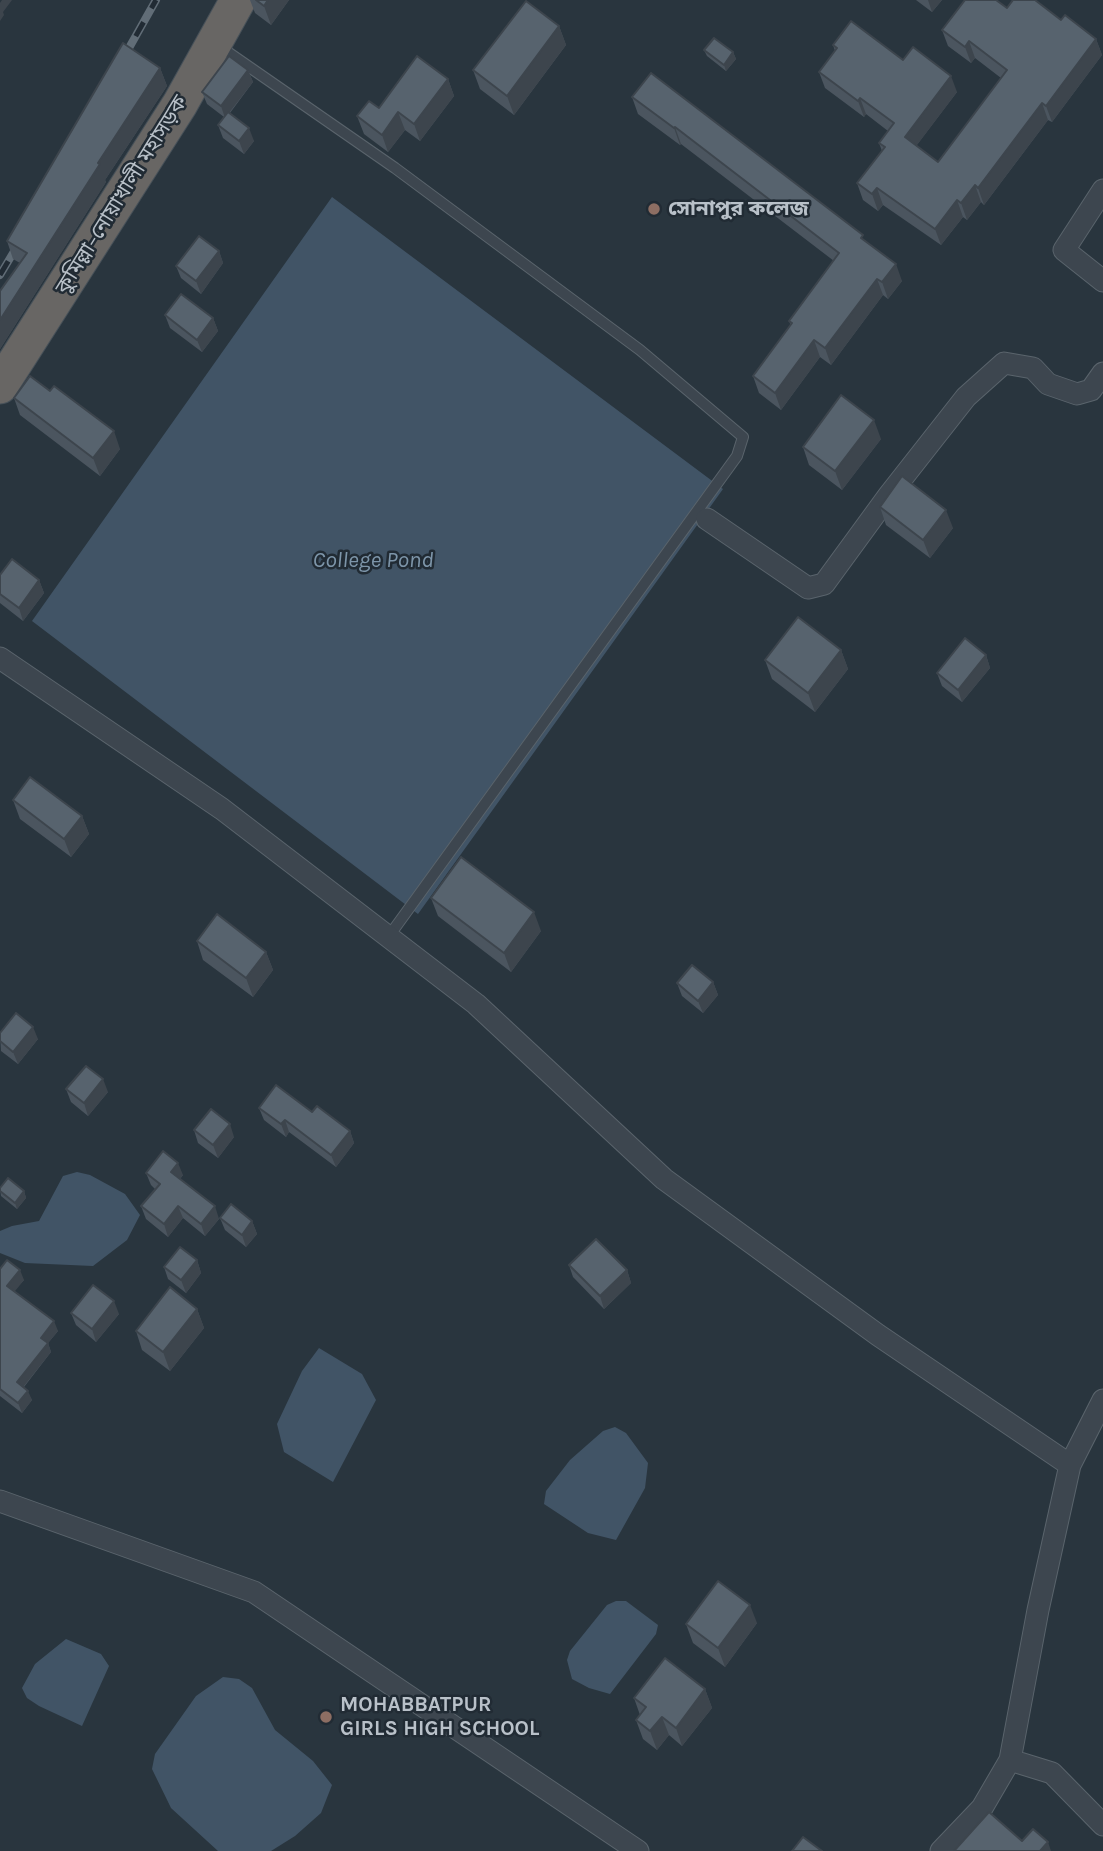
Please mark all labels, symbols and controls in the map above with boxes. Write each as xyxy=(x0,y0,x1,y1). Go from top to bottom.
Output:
street label: কুমিল্লা–নোয়াখালী মহাসড়ক xyxy=(51,91,193,299)
place label: সোনাপুর কলেজ xyxy=(668,196,809,222)
marker: সোনাপুর কলেজ xyxy=(646,201,662,217)
water label: College Pond xyxy=(312,546,434,574)
place label: MOHABBATPUR GIRLS HIGH SCHOOL xyxy=(340,1692,539,1742)
marker: MOHABBATPUR GIRLS HIGH SCHOOL xyxy=(318,1709,334,1725)

